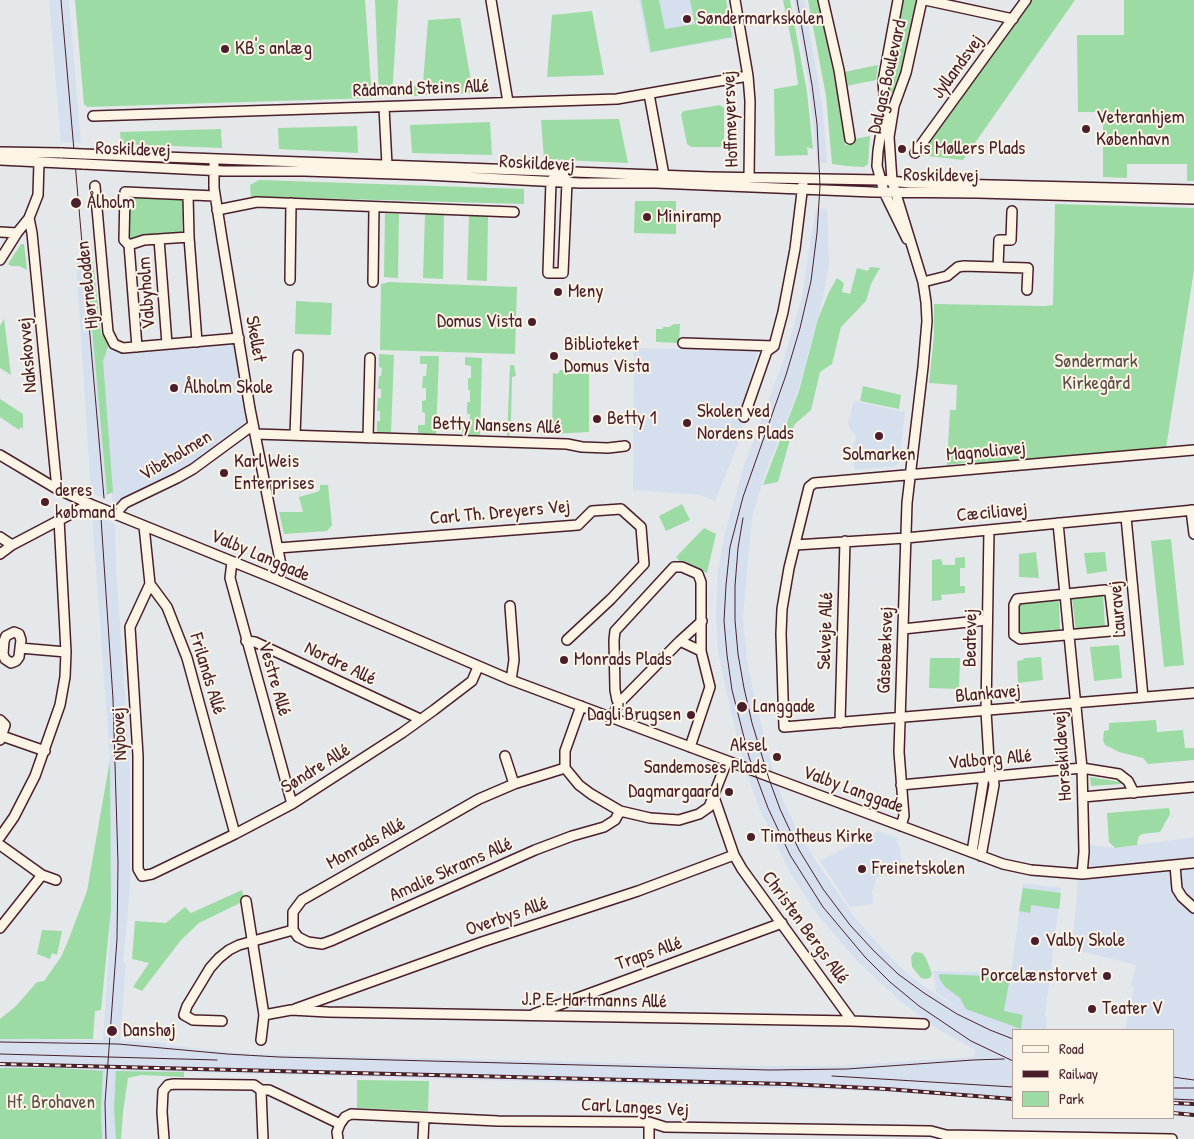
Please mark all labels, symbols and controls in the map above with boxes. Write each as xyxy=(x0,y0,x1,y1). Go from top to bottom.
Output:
place label: Søndermarkskolen xyxy=(697,8,824,30)
marker: Søndermarkskolen xyxy=(681,13,693,25)
street label: Dalgas Boulevard xyxy=(864,18,912,136)
street label: Jyllandsvej xyxy=(927,31,989,103)
place label: KB's anlæg xyxy=(235,38,312,60)
marker: KB's anlæg xyxy=(219,43,231,55)
street label: Hoffmeyersvej xyxy=(718,70,744,168)
street label: Rådmand Steins Allé xyxy=(352,75,490,103)
place label: Veteranhjem København xyxy=(1096,107,1185,151)
marker: Veteranhjem København xyxy=(1080,123,1092,135)
street label: Roskildevej xyxy=(95,137,171,163)
place label: Lis Møllers Plads xyxy=(912,138,1025,160)
marker: Lis Møllers Plads xyxy=(896,143,908,155)
street label: Roskildevej xyxy=(499,151,575,177)
street label: Roskildevej xyxy=(903,164,979,188)
place label: Ålholm xyxy=(87,192,135,214)
marker: Ålholm xyxy=(69,196,83,210)
place label: Miniramp xyxy=(657,206,721,228)
marker: Miniramp xyxy=(641,211,653,223)
street label: Hjørnelodden xyxy=(72,240,104,330)
street label: Valbyholm xyxy=(133,256,161,330)
place label: Meny xyxy=(568,281,603,303)
marker: Meny xyxy=(552,286,564,298)
place label: Domus Vista xyxy=(437,311,522,333)
street label: Skellet xyxy=(240,314,270,364)
street label: Nakskovvej xyxy=(13,316,43,394)
marker: Domus Vista xyxy=(526,316,538,328)
place label: Biblioteket Domus Vista xyxy=(564,334,649,378)
marker: Biblioteket Domus Vista xyxy=(548,350,560,362)
park label: Søndermark Kirkegård xyxy=(1054,351,1138,395)
place label: Ålholm Skole xyxy=(184,377,273,399)
marker: Ålholm Skole xyxy=(168,382,180,394)
place label: Skolen ved Nordens Plads xyxy=(697,401,794,445)
place label: Betty 1 xyxy=(607,408,657,430)
street label: Betty Nansens Allé xyxy=(432,412,562,440)
marker: Betty 1 xyxy=(591,413,603,425)
marker: Skolen ved Nordens Plads xyxy=(681,417,693,429)
street label: Vibeholmen xyxy=(136,426,216,486)
marker: Solmarken xyxy=(873,430,885,442)
street label: Magnoliavej xyxy=(945,437,1027,467)
place label: Solmarken xyxy=(842,444,916,466)
place label: Karl Weis Enterprises xyxy=(234,451,314,495)
marker: Karl Weis Enterprises xyxy=(218,467,230,479)
place label: deres købmand xyxy=(55,480,115,524)
street label: Carl Th. Dreyers Vej xyxy=(429,495,571,531)
marker: deres købmand xyxy=(39,496,51,508)
street label: Cæciliavej xyxy=(955,499,1029,527)
street label: Valby Langgade xyxy=(207,525,313,587)
street label: Lauravej xyxy=(1104,580,1132,638)
street label: Selveje Allé xyxy=(813,592,839,670)
street label: Gåsebæksvej xyxy=(873,606,899,694)
street label: Beatevej xyxy=(959,609,983,667)
street label: Frilands Allé xyxy=(184,631,230,717)
street label: Nordre Allé xyxy=(301,637,379,691)
street label: Vestre Allé xyxy=(253,639,295,719)
place label: Monrads Plads xyxy=(574,649,672,671)
marker: Monrads Plads xyxy=(558,654,570,666)
street label: Blankavej xyxy=(954,680,1022,708)
place label: Langgade xyxy=(753,696,815,718)
marker: Langgade xyxy=(735,700,749,714)
place label: Dagli'Brugsen xyxy=(587,704,681,726)
street label: Nybovej xyxy=(107,707,133,761)
marker: Dagli'Brugsen xyxy=(685,709,697,721)
street label: Horsekildevej xyxy=(1048,710,1078,802)
place label: Aksel Sandemoses Plads xyxy=(644,735,767,779)
street label: Søndre Allé xyxy=(277,739,355,799)
street label: Valborg Allé xyxy=(947,745,1033,775)
marker: Aksel Sandemoses Plads xyxy=(771,751,783,763)
street label: Valby Langgade xyxy=(799,761,907,819)
place label: Dagmargaard xyxy=(628,781,719,803)
marker: Dagmargaard xyxy=(723,786,735,798)
street label: Monrads Allé xyxy=(323,813,409,875)
place label: Timotheus Kirke xyxy=(761,826,873,848)
marker: Timotheus Kirke xyxy=(745,831,757,843)
street label: Amalie Skrams Allé xyxy=(386,833,516,907)
place label: Freinetskolen xyxy=(872,858,965,880)
marker: Freinetskolen xyxy=(856,863,868,875)
street label: Christen Bergs Allé xyxy=(756,867,854,989)
street label: Overbys Allé xyxy=(463,892,551,942)
place label: Valby Skole xyxy=(1045,930,1125,952)
street label: Traps Allé xyxy=(613,932,685,976)
marker: Valby Skole xyxy=(1029,935,1041,947)
place label: Porcelænstorvet xyxy=(981,965,1097,987)
marker: Porcelænstorvet xyxy=(1101,970,1113,982)
street label: J.P.E. Hartmanns Allé xyxy=(521,988,667,1014)
place label: Teater V xyxy=(1102,998,1162,1020)
marker: Teater V xyxy=(1086,1003,1098,1015)
place label: Danshøj xyxy=(123,1020,176,1042)
marker: Danshøj xyxy=(105,1024,119,1038)
legend xyxy=(1012,1029,1174,1119)
text: Road xyxy=(1059,1038,1084,1059)
text: Railway xyxy=(1059,1063,1098,1084)
text: Park xyxy=(1059,1088,1084,1109)
park label: Hf. Brohaven xyxy=(7,1092,95,1114)
street label: Carl Langes Vej xyxy=(580,1094,690,1122)

